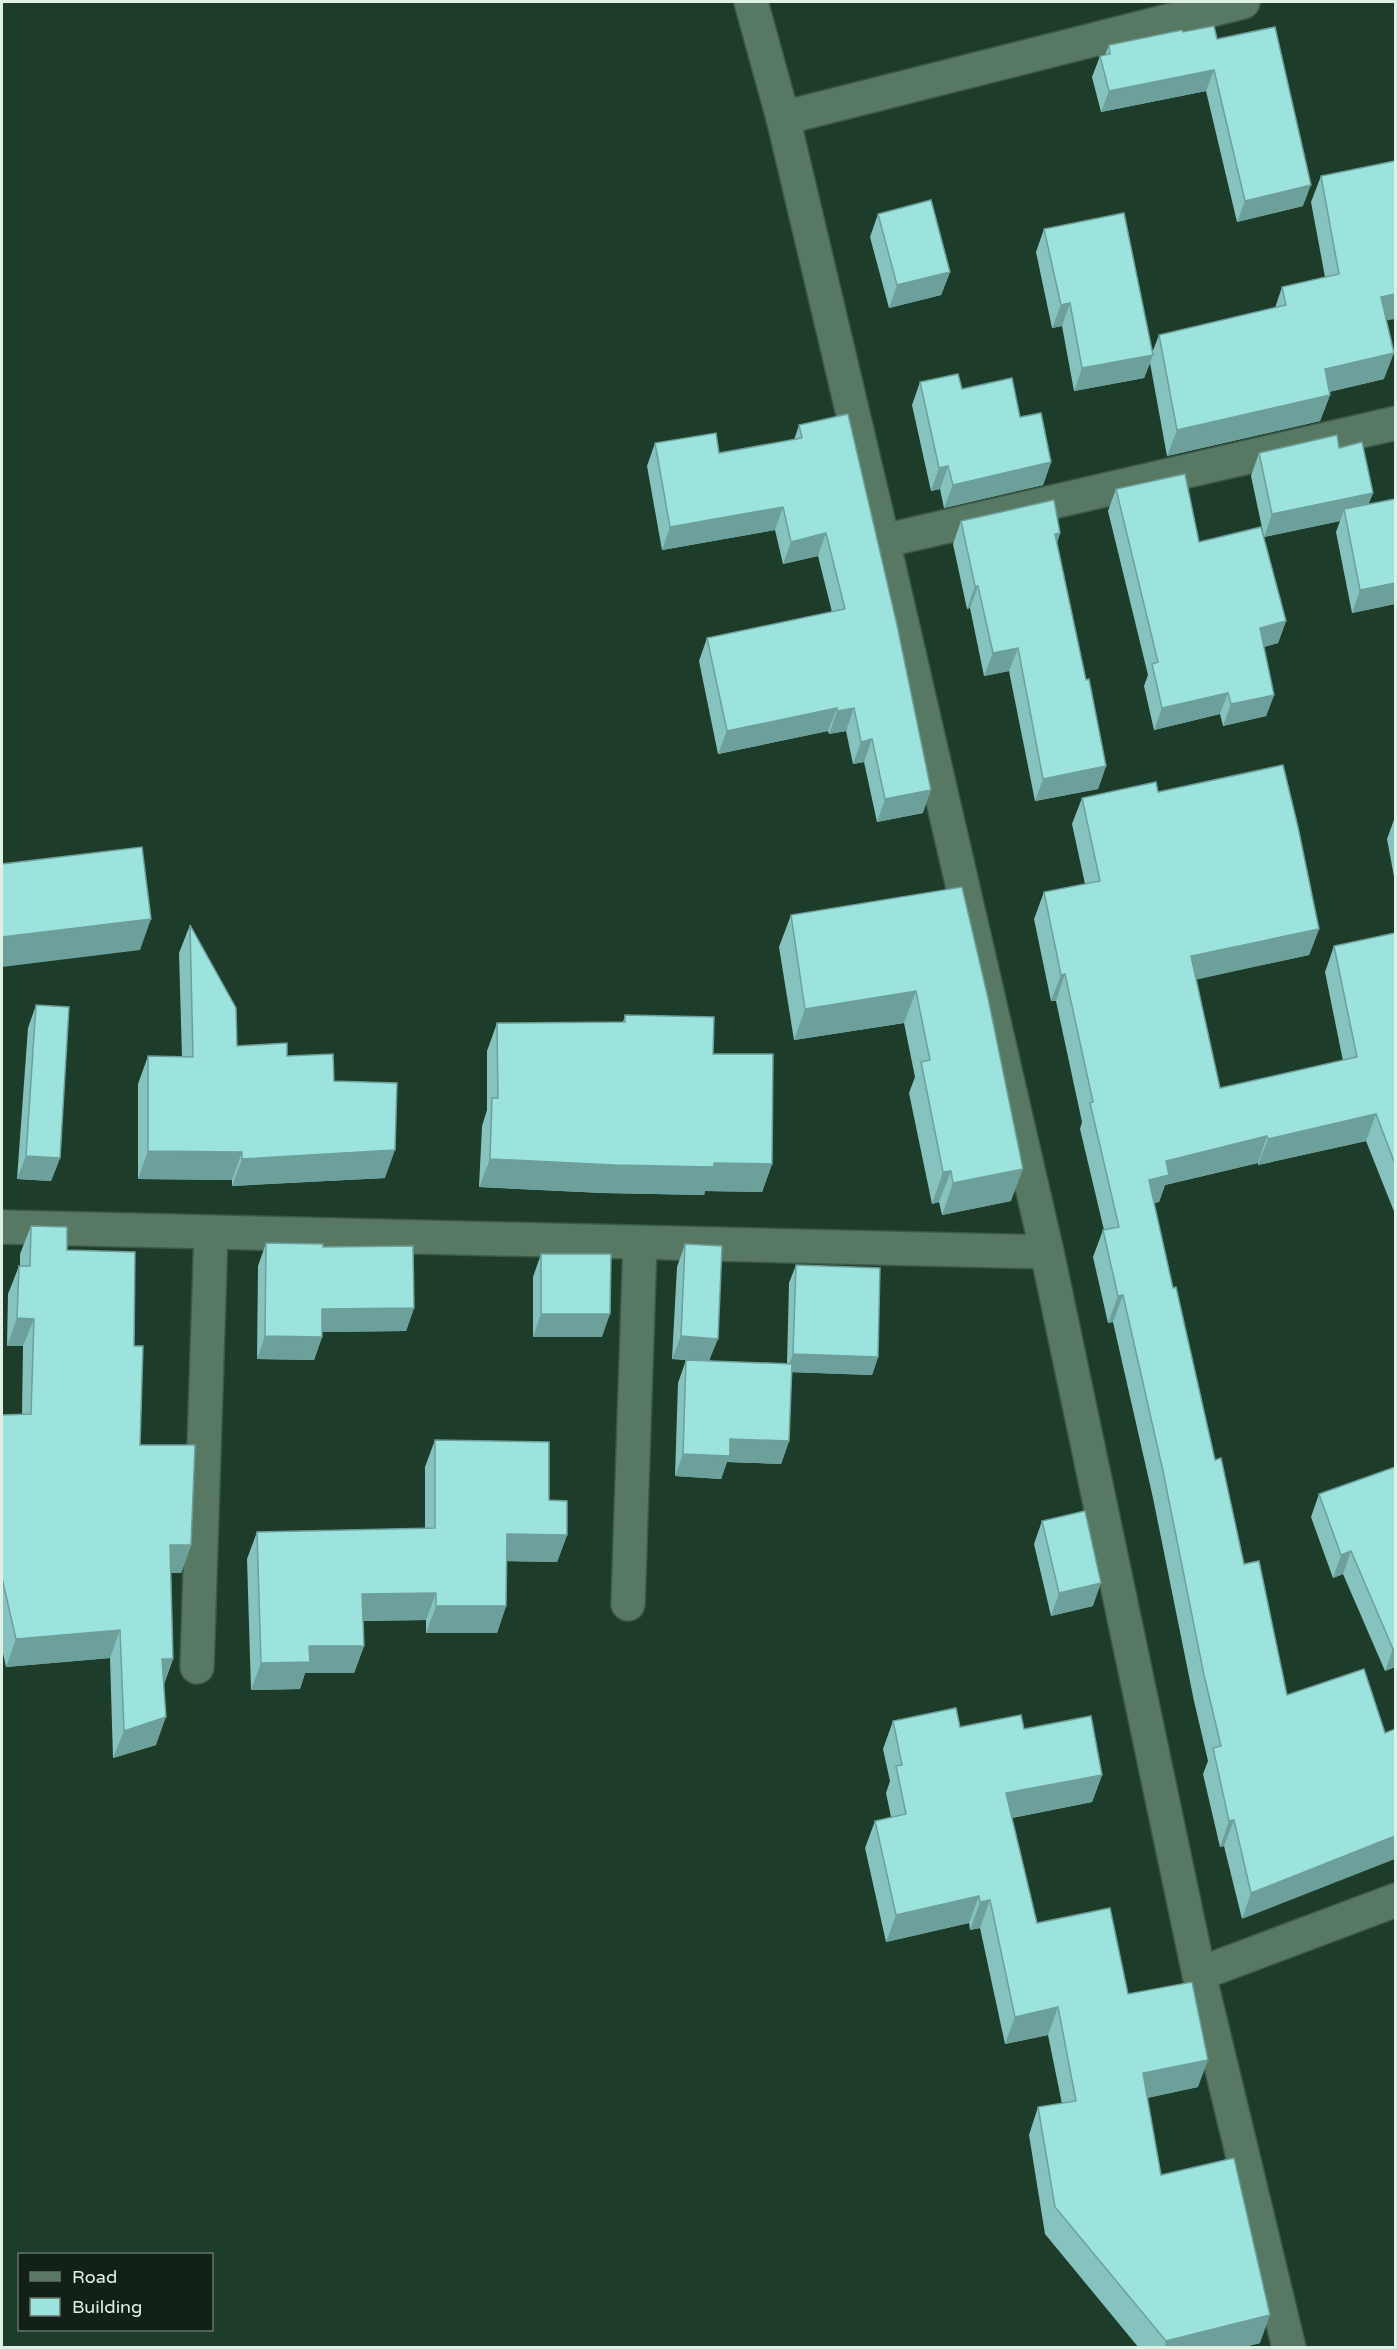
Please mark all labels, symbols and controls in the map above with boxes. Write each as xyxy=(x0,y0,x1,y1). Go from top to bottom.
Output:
legend xyxy=(18,2253,213,2331)
text: Road xyxy=(72,2266,117,2288)
text: Building xyxy=(72,2296,142,2318)

